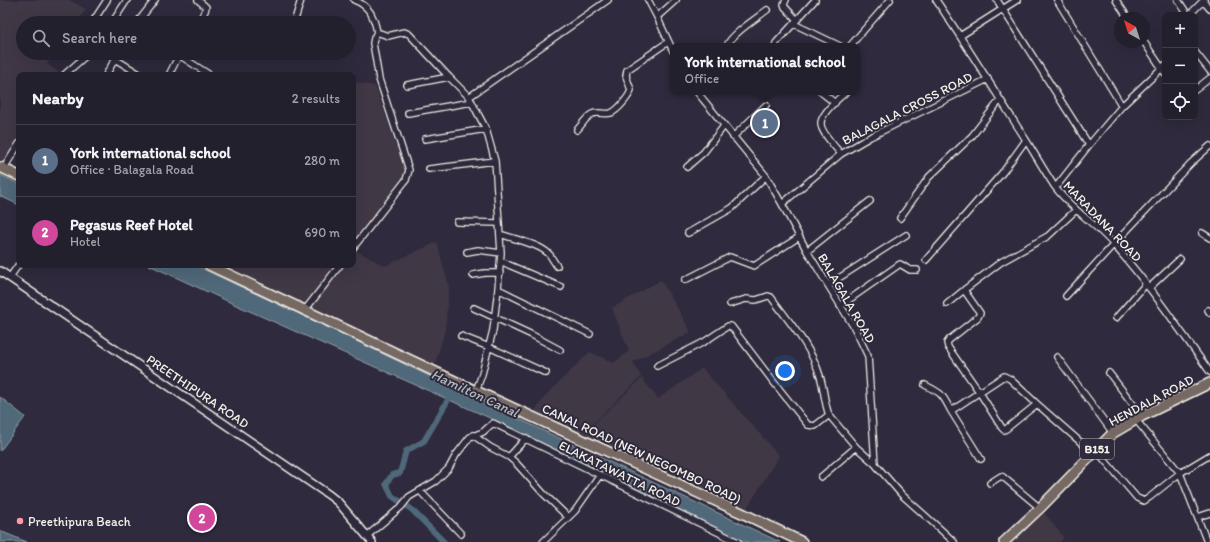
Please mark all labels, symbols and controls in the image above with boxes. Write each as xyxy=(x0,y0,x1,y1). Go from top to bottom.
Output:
north arrow xyxy=(1114,12,1150,48)
map controls xyxy=(1162,12,1198,120)
button: + xyxy=(1162,12,1198,48)
search box xyxy=(16,16,356,60)
icon: search xyxy=(30,27,52,49)
text: Search here xyxy=(62,29,137,47)
popup xyxy=(670,43,860,95)
button: − xyxy=(1162,48,1198,84)
text: York international school xyxy=(685,53,845,71)
street label: BALAGALA CROSS ROAD xyxy=(840,69,975,148)
text: Office xyxy=(685,71,719,86)
button: locate xyxy=(1162,84,1198,120)
text: Nearby xyxy=(32,88,84,108)
text: 2 results xyxy=(292,91,340,106)
pin: 1 xyxy=(752,108,778,138)
text: York international school xyxy=(70,144,231,162)
text: 1 xyxy=(42,153,48,168)
text: 280 m xyxy=(304,153,340,168)
text: Office · Balagala Road xyxy=(70,162,194,177)
street label: MARADANA ROAD xyxy=(1060,178,1145,265)
text: Pegasus Reef Hotel xyxy=(70,216,193,234)
text: 2 xyxy=(42,225,48,240)
text: 690 m xyxy=(304,225,340,240)
text: Hotel xyxy=(70,234,100,249)
street label: BALAGALA ROAD xyxy=(815,251,879,346)
street label: PREETHIPURA ROAD xyxy=(144,352,252,431)
your location xyxy=(775,361,795,381)
water label: Hamilton Canal xyxy=(428,366,522,422)
street label: HENDALA ROAD xyxy=(1106,372,1197,429)
street label: CANAL ROAD (NEW NEGOMBO ROAD) xyxy=(540,401,744,506)
street label: ELAKATAWATTA ROAD xyxy=(557,438,683,509)
road number: B151 xyxy=(1080,439,1114,459)
pin: 2 xyxy=(189,503,215,533)
place label: Preethipura Beach xyxy=(28,514,131,529)
marker: Preethipura Beach xyxy=(15,516,25,526)

